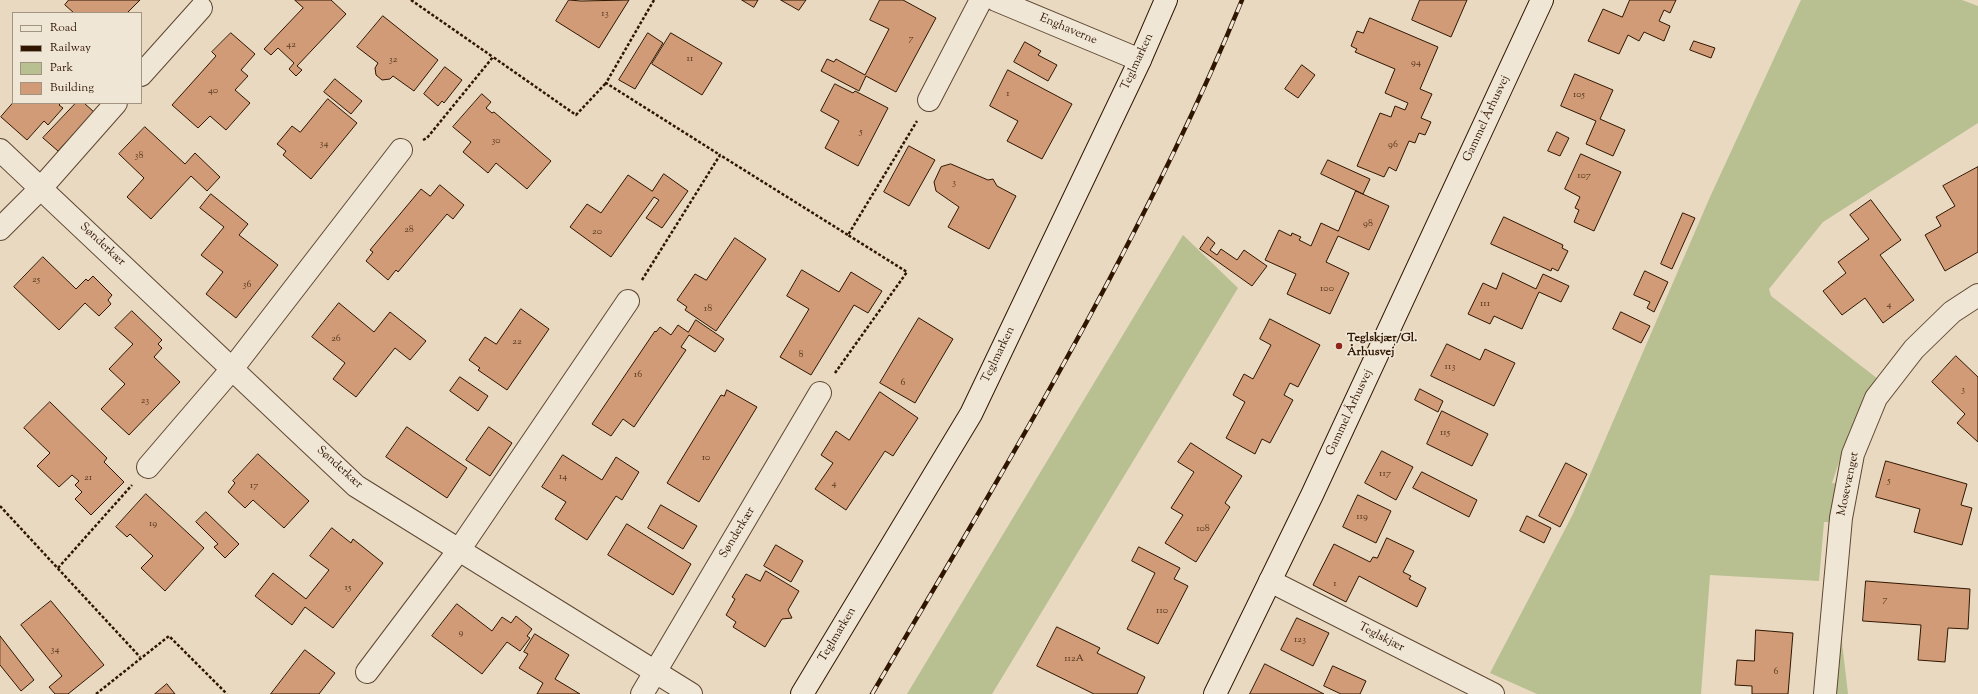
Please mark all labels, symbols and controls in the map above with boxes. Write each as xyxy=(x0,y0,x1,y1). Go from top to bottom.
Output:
house number: 13 xyxy=(601,8,609,20)
street label: Enghaverne xyxy=(1037,11,1099,49)
legend xyxy=(12,12,142,104)
text: Road xyxy=(50,19,77,37)
street label: Teglmarken xyxy=(1119,31,1157,93)
house number: 7 xyxy=(908,33,914,45)
text: Railway xyxy=(50,39,91,57)
house number: 42 xyxy=(286,39,296,51)
house number: 11 xyxy=(687,53,693,65)
house number: 32 xyxy=(389,54,397,66)
house number: 94 xyxy=(1411,57,1421,69)
text: Park xyxy=(50,59,73,77)
street label: Gammel Århusvej xyxy=(1461,73,1513,165)
text: Building xyxy=(50,79,94,97)
house number: 40 xyxy=(208,85,218,97)
house number: 1 xyxy=(1006,88,1010,100)
house number: 105 xyxy=(1573,89,1585,101)
house number: 5 xyxy=(859,126,863,138)
house number: 30 xyxy=(491,135,501,147)
house number: 34 xyxy=(319,138,329,150)
house number: 96 xyxy=(1388,139,1398,151)
house number: 38 xyxy=(134,150,144,162)
house number: 107 xyxy=(1577,170,1591,182)
house number: 3 xyxy=(952,177,956,189)
house number: 98 xyxy=(1363,218,1373,230)
street label: Sønderkær xyxy=(76,220,128,270)
house number: 28 xyxy=(404,224,414,236)
house number: 20 xyxy=(592,226,602,238)
house number: 25 xyxy=(32,274,40,286)
house number: 36 xyxy=(243,279,251,291)
house number: 100 xyxy=(1320,283,1334,295)
house number: 111 xyxy=(1480,298,1490,310)
house number: 4 xyxy=(1886,299,1892,311)
house number: 18 xyxy=(704,303,712,315)
street label: Teglmarken xyxy=(979,324,1019,386)
place label: Teglskjær/Gl. Århusvej xyxy=(1347,332,1417,360)
house number: 26 xyxy=(331,333,341,345)
house number: 22 xyxy=(512,336,522,348)
marker: Teglskjær/Gl. Århusvej xyxy=(1334,341,1344,351)
house number: 8 xyxy=(799,349,803,361)
house number: 113 xyxy=(1445,361,1455,373)
street label: Gammel Århusvej xyxy=(1324,367,1376,459)
house number: 16 xyxy=(634,369,642,381)
house number: 6 xyxy=(901,377,905,389)
house number: 3 xyxy=(1961,384,1965,396)
house number: 23 xyxy=(141,395,149,407)
house number: 115 xyxy=(1440,427,1450,439)
street label: Sønderkær xyxy=(313,444,365,492)
street label: Mosevænget xyxy=(1835,451,1863,517)
house number: 10 xyxy=(702,452,710,464)
house number: 117 xyxy=(1379,468,1391,480)
house number: 14 xyxy=(559,471,567,483)
house number: 21 xyxy=(84,472,92,484)
house number: 5 xyxy=(1887,475,1891,487)
house number: 4 xyxy=(831,478,837,490)
house number: 17 xyxy=(250,480,258,492)
street label: Sønderkær xyxy=(717,505,759,561)
house number: 119 xyxy=(1356,511,1368,523)
house number: 19 xyxy=(149,518,157,530)
house number: 108 xyxy=(1196,523,1210,535)
house number: 1 xyxy=(1333,578,1337,590)
house number: 15 xyxy=(345,582,351,594)
house number: 7 xyxy=(1882,594,1888,606)
street label: Teglmarken xyxy=(816,605,860,665)
house number: 110 xyxy=(1156,605,1168,617)
street label: Teglskjær xyxy=(1356,620,1406,656)
house number: 9 xyxy=(459,627,463,639)
house number: 123 xyxy=(1294,634,1306,646)
house number: 34 xyxy=(50,644,60,656)
house number: 112A xyxy=(1064,653,1084,665)
house number: 6 xyxy=(1774,666,1778,678)

